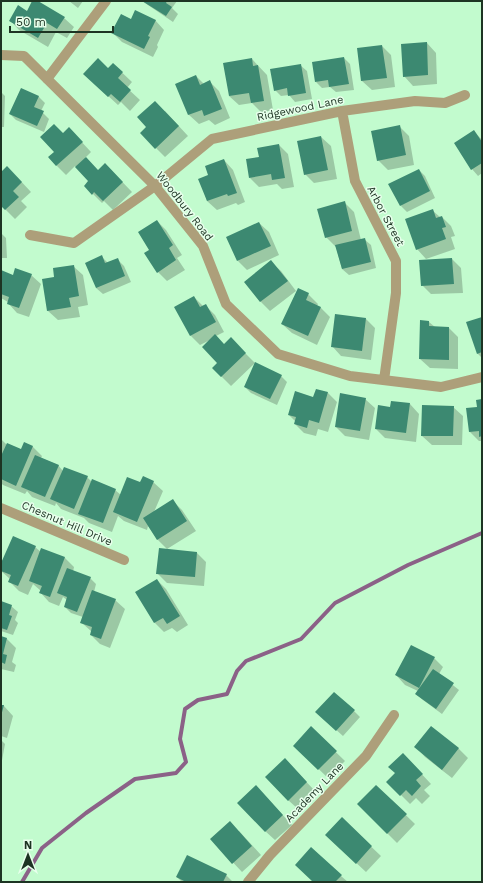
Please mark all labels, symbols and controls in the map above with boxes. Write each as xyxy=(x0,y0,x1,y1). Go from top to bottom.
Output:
scale bar xyxy=(10,8,113,34)
text: 50 m xyxy=(16,15,46,29)
street label: Ridgewood Lane xyxy=(256,93,344,124)
street label: Woodbury Road xyxy=(153,169,216,244)
street label: Arbor Street xyxy=(364,184,407,249)
street label: Chesnut Hill Drive xyxy=(20,499,114,548)
street label: Academy Lane xyxy=(283,760,346,825)
north arrow xyxy=(8,835,48,875)
text: N xyxy=(24,839,32,852)

